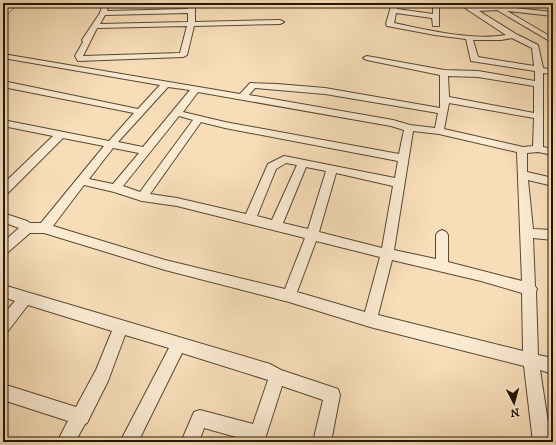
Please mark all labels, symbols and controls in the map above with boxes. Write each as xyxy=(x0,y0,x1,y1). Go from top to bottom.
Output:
north arrow xyxy=(494,383,534,423)
text: N xyxy=(510,405,520,419)

